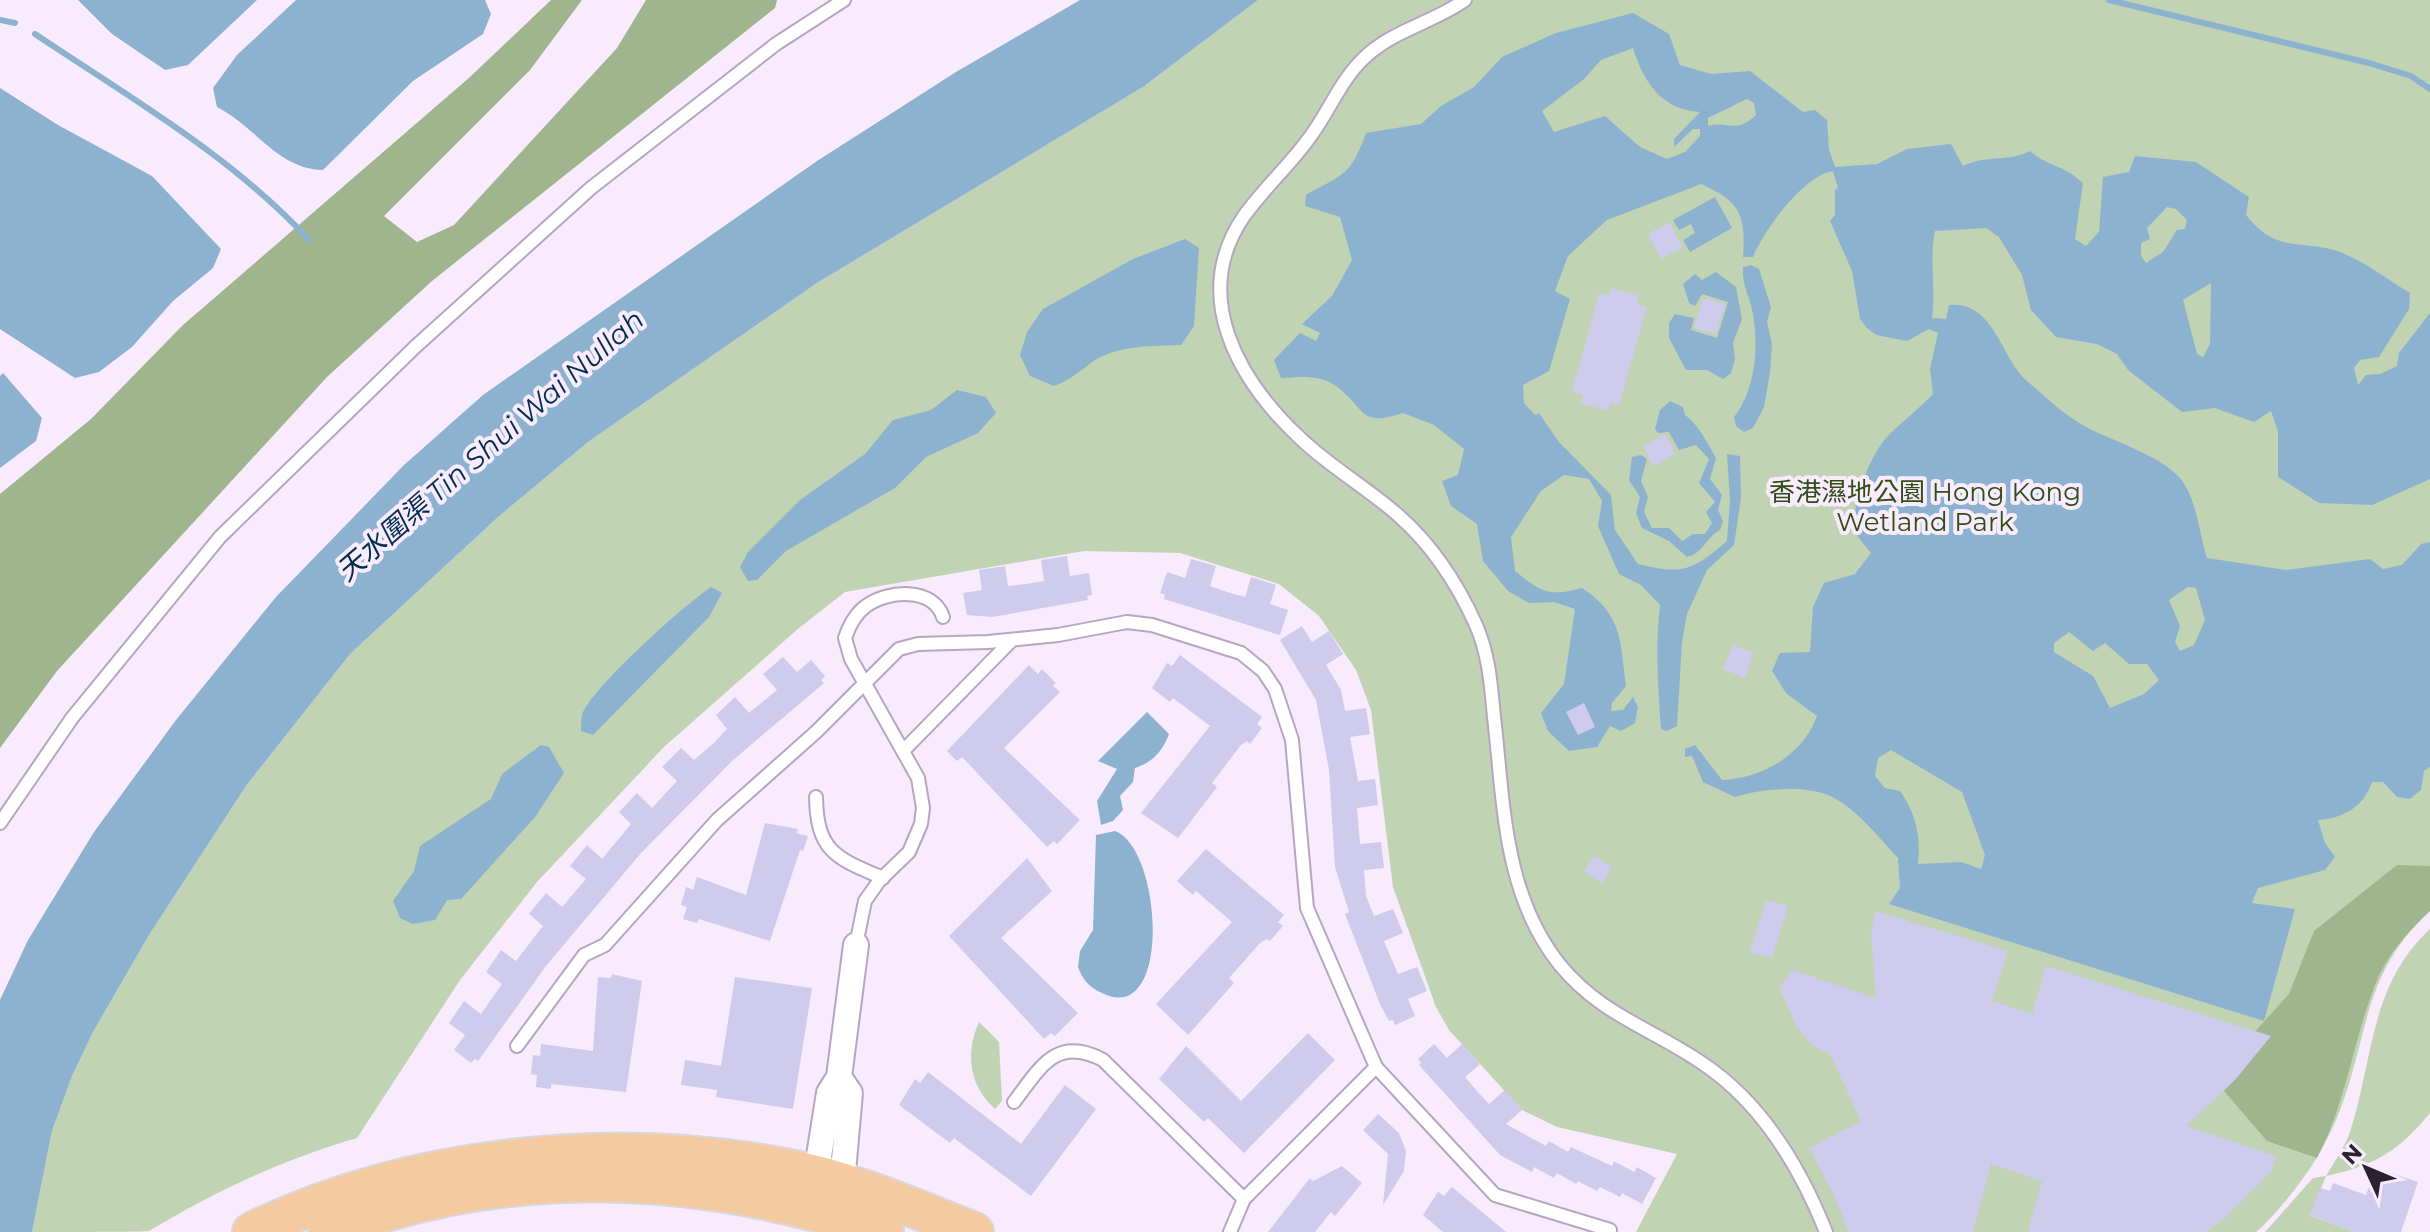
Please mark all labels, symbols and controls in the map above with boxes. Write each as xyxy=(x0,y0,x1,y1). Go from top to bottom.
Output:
water label: 天水圍渠 Tin Shui Wai Nullah xyxy=(329,302,651,588)
park label: 香港濕地公園 Hong Kong Wetland Park xyxy=(1769,476,2081,538)
north arrow xyxy=(2326,1128,2406,1208)
text: N xyxy=(2336,1139,2368,1170)

